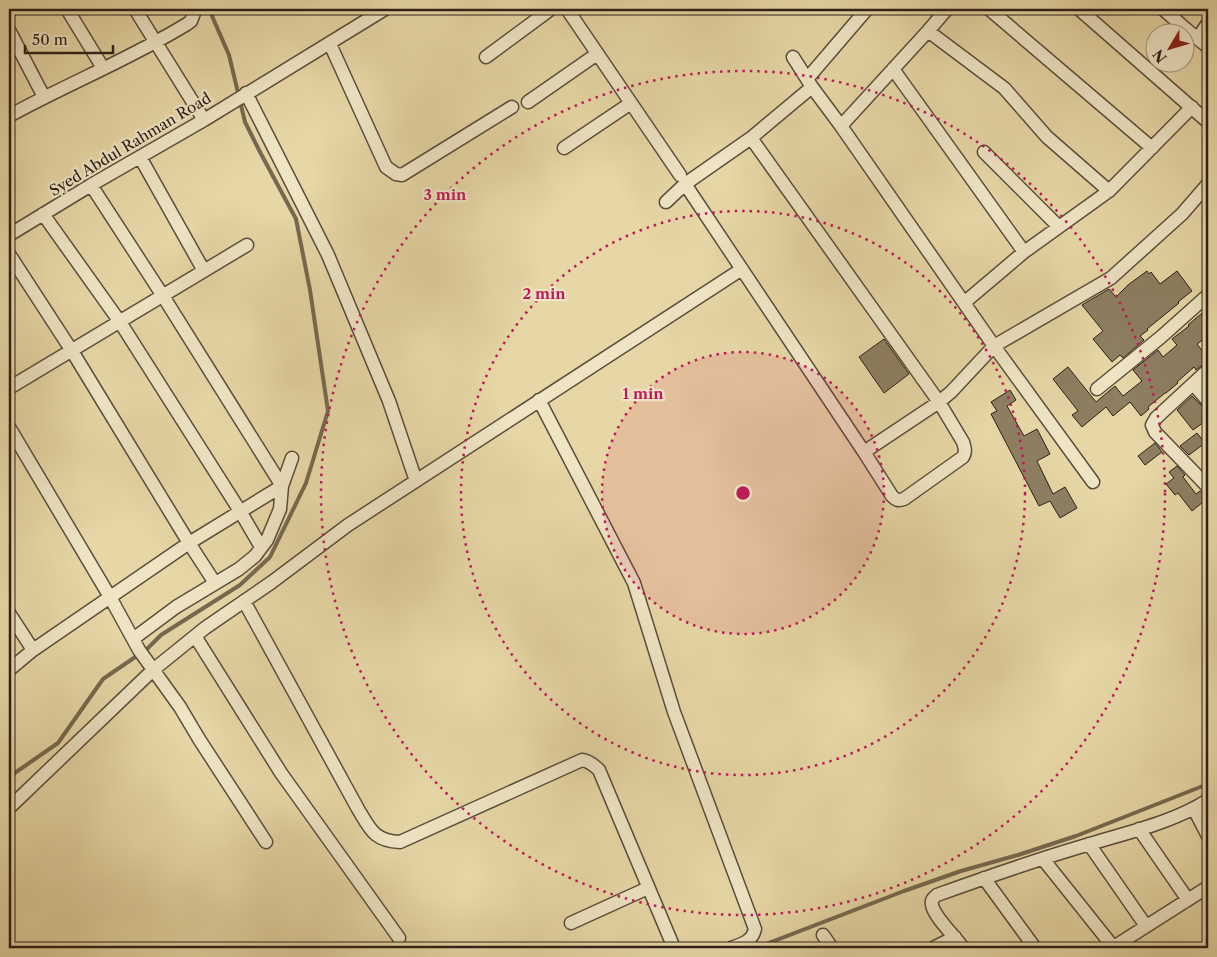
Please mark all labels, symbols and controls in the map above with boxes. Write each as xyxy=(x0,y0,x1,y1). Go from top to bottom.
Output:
scale bar xyxy=(25,22,112,54)
north arrow xyxy=(1144,22,1194,72)
text: 50 m xyxy=(32,30,68,49)
text: N xyxy=(1149,46,1171,66)
street label: Syed Abdul Rahman Road xyxy=(46,88,214,200)
text: 3 min xyxy=(424,185,467,204)
text: 2 min xyxy=(522,284,566,303)
text: 1 min xyxy=(622,384,664,403)
centre of rings xyxy=(734,484,752,502)

